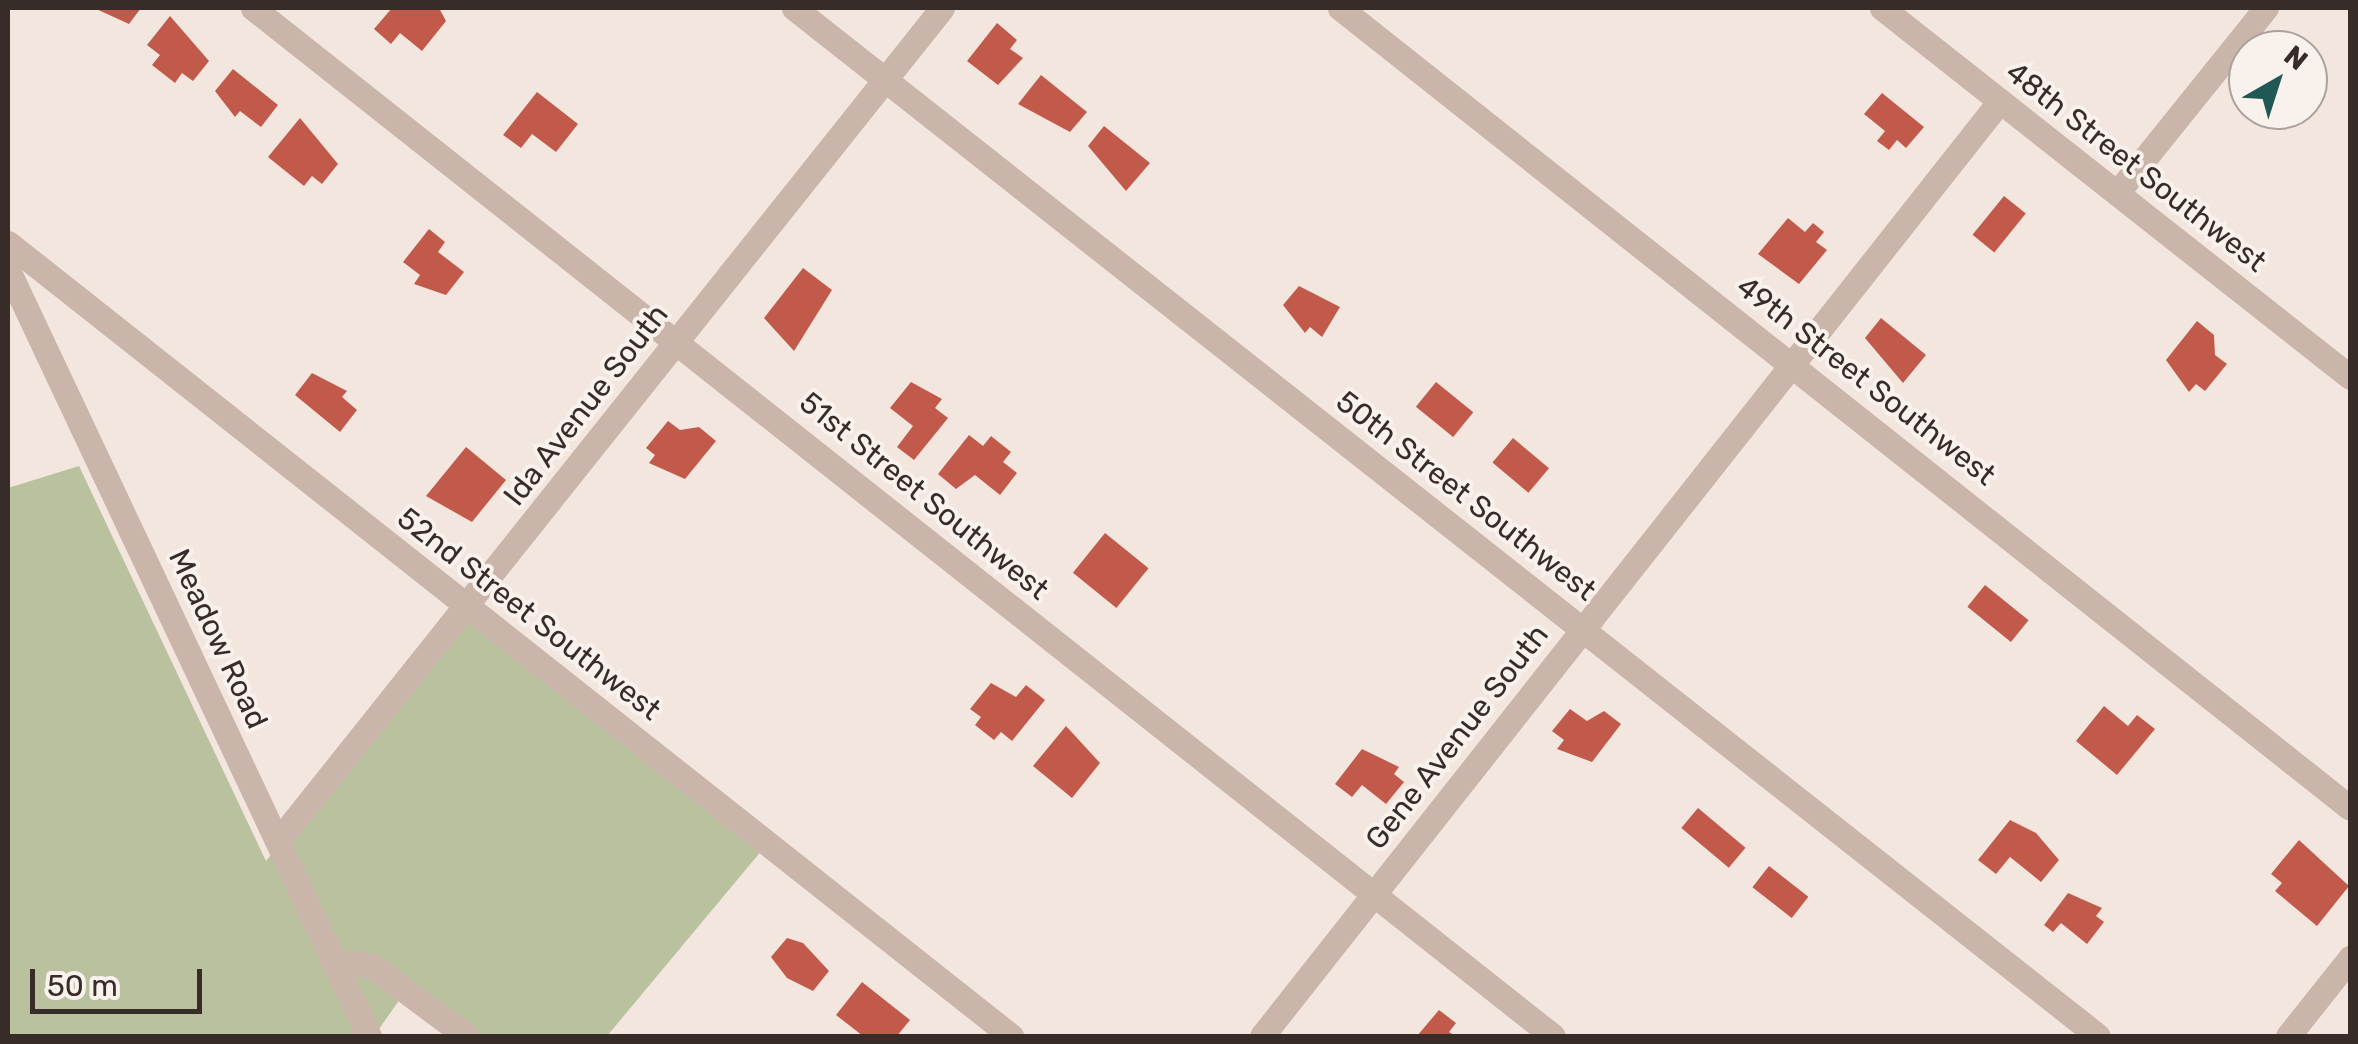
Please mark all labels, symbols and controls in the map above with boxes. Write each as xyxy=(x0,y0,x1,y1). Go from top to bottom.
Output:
north arrow xyxy=(2228,30,2328,130)
text: N xyxy=(2278,39,2314,77)
street label: 48th Street Southwest xyxy=(1999,54,2273,280)
street label: 49th Street Southwest xyxy=(1729,269,2003,493)
street label: Ida Avenue South xyxy=(496,297,676,513)
street label: 50th Street Southwest xyxy=(1329,383,1603,609)
street label: 51st Street Southwest xyxy=(792,385,1056,607)
street label: 52nd Street Southwest xyxy=(390,500,668,728)
street label: Meadow Road xyxy=(161,543,275,735)
street label: Gene Avenue South xyxy=(1358,617,1556,857)
scale bar xyxy=(35,949,208,1011)
text: 50 m xyxy=(47,968,118,1004)

